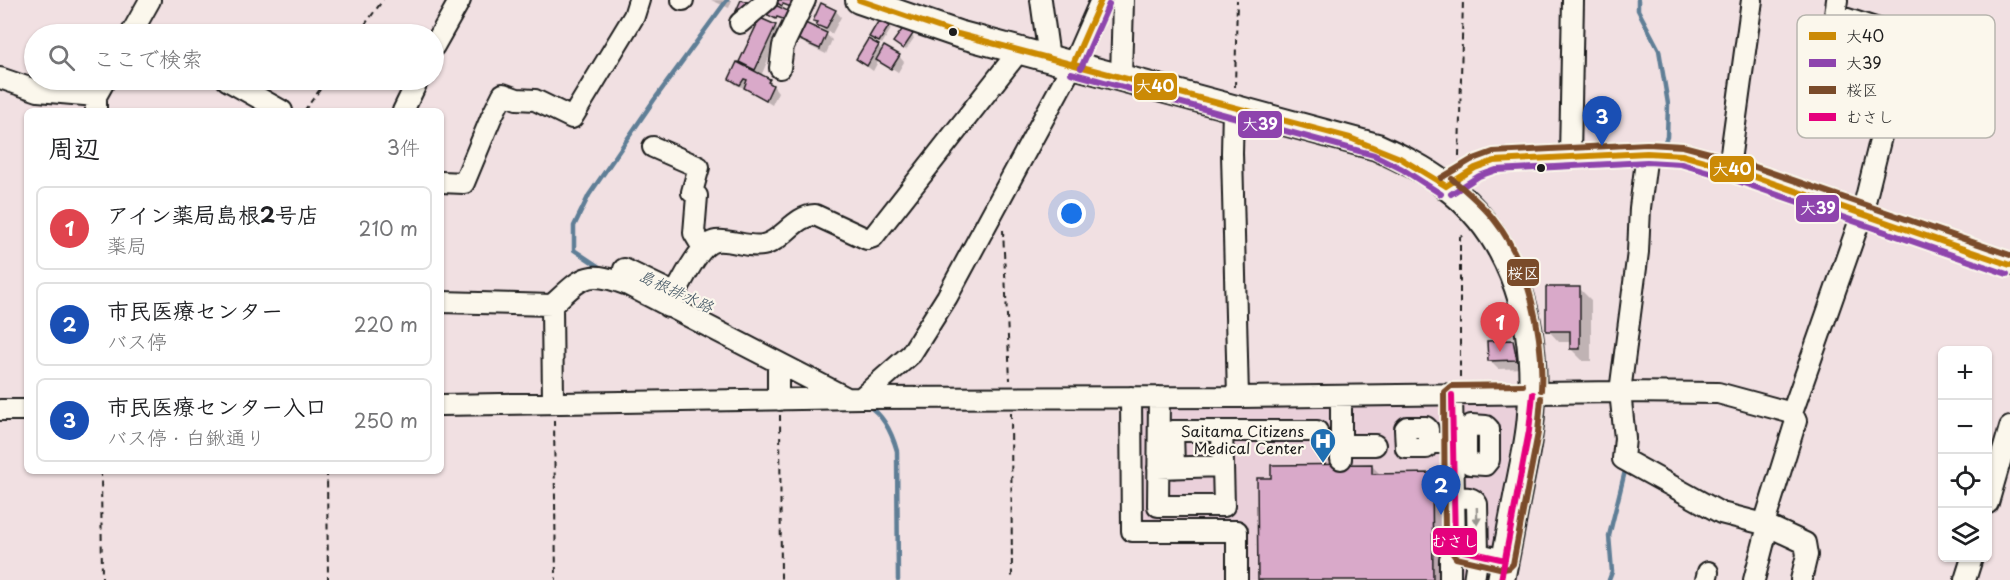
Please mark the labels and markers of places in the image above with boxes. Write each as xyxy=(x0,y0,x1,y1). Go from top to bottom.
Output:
unlabelled marker xyxy=(947,26,959,38)
pin: 3 xyxy=(1582,96,1622,146)
unlabelled marker xyxy=(1535,162,1547,174)
pin: 1 xyxy=(1480,302,1520,352)
place label: Saitama Citizens Medical Center xyxy=(1181,419,1304,459)
hospital icon: Saitama Citizens Medical Center xyxy=(1308,426,1338,464)
pin: 2 xyxy=(1422,466,1460,515)

